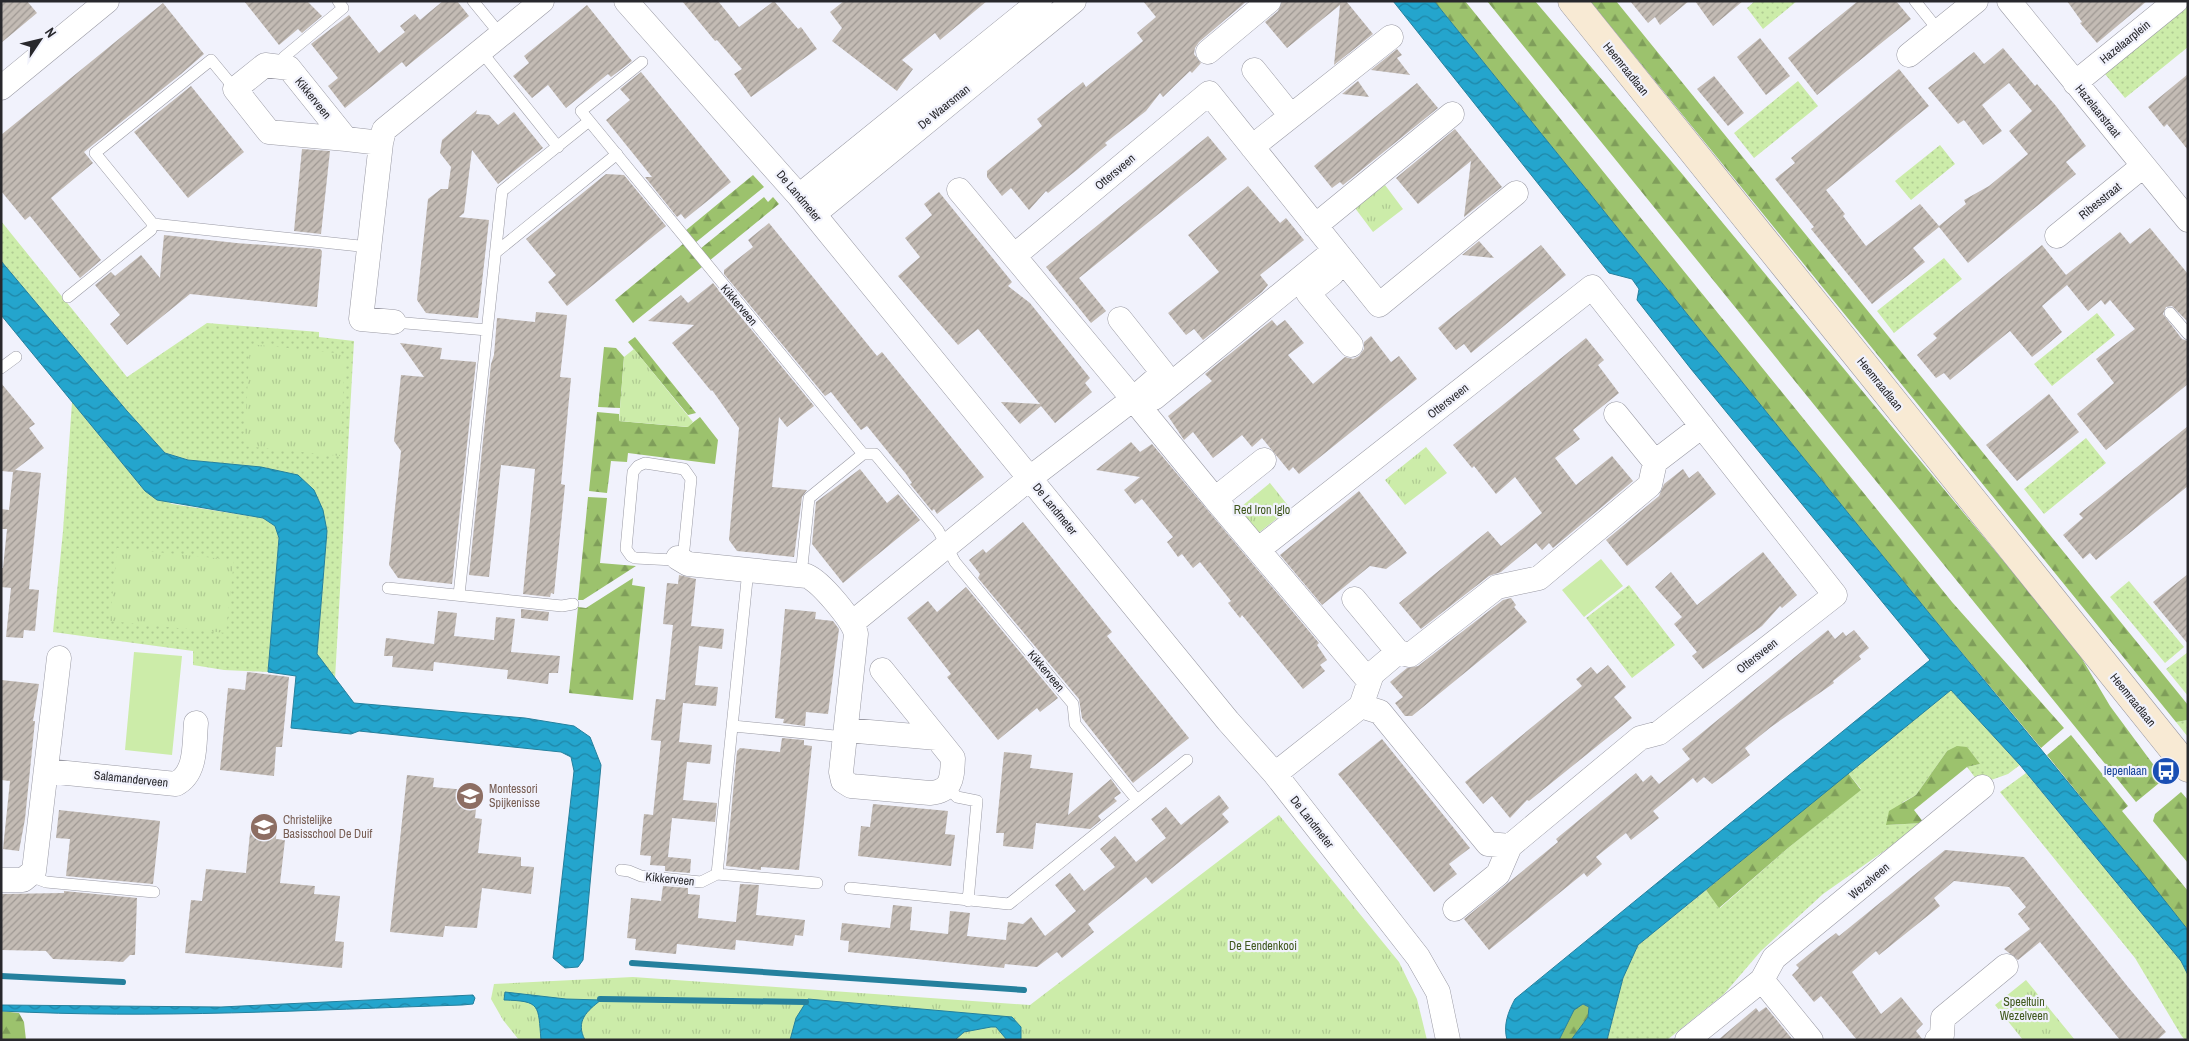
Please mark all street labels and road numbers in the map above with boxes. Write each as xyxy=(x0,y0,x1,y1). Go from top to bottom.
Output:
street label: Hazelaarplein xyxy=(2096,17,2154,67)
street label: Heemraadlaan xyxy=(1599,39,1653,99)
street label: Kikkerveen xyxy=(291,74,335,122)
street label: De Waarsman xyxy=(915,81,973,133)
street label: Hazelaarstraat xyxy=(2072,81,2125,141)
street label: Ottersveen xyxy=(1091,150,1139,194)
street label: De Landmeter xyxy=(773,167,826,226)
street label: Ribesstraat xyxy=(2075,179,2125,223)
street label: Kikkerveen xyxy=(717,281,761,329)
street label: Heemraadlaan xyxy=(1853,354,1907,414)
street label: Ottersveen xyxy=(1424,380,1472,422)
street label: De Landmeter xyxy=(1029,480,1081,539)
street label: Ottersveen xyxy=(1733,635,1781,677)
street label: Kikkerveen xyxy=(1024,647,1068,695)
street label: Heemraadlaan xyxy=(2106,670,2160,730)
street label: Salamanderveen xyxy=(93,767,169,791)
street label: De Landmeter xyxy=(1286,793,1338,852)
street label: Wezelveen xyxy=(1845,859,1893,903)
street label: Kikkerveen xyxy=(645,868,695,890)

